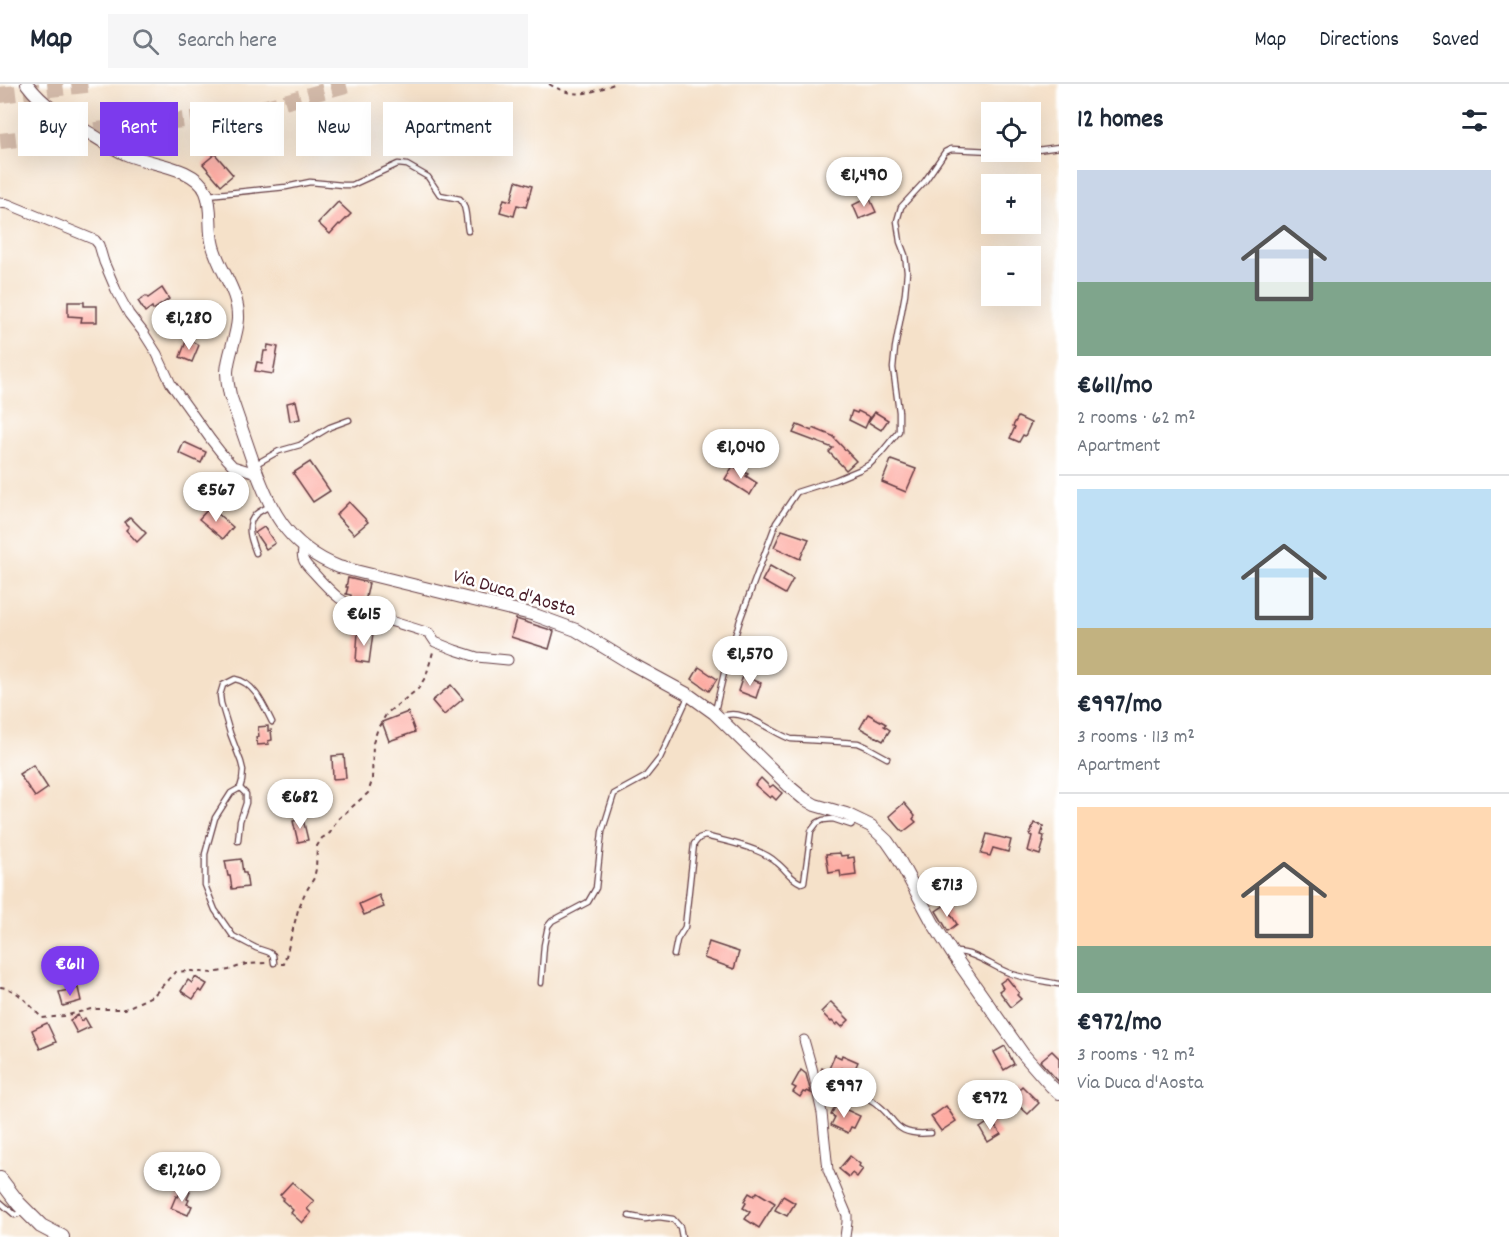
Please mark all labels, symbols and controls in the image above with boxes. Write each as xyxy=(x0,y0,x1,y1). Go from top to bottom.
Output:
search box xyxy=(108,14,528,68)
text: Map xyxy=(30,21,72,61)
icon: search xyxy=(129,25,162,58)
text: Search here xyxy=(177,26,277,57)
text: Map xyxy=(1255,26,1286,56)
text: Directions xyxy=(1319,26,1399,56)
text: Saved xyxy=(1432,26,1479,56)
chip: Buy xyxy=(18,102,88,156)
chip: Rent xyxy=(100,102,178,156)
chip: Filters xyxy=(190,102,284,156)
chip: New xyxy=(296,102,371,156)
chip: Apartment xyxy=(383,102,513,156)
map controls xyxy=(981,102,1041,306)
button: locate xyxy=(981,102,1041,162)
text: 12 homes xyxy=(1077,102,1164,139)
icon: filters xyxy=(1458,104,1491,137)
pin: €1,490 xyxy=(815,157,913,208)
text: €1,490 xyxy=(840,162,888,190)
button: + xyxy=(981,174,1041,234)
icon: home xyxy=(1230,209,1338,317)
button: − xyxy=(981,246,1041,306)
pin: €1,280 xyxy=(140,300,238,351)
text: €1,280 xyxy=(166,305,213,333)
text: €611/mo xyxy=(1077,368,1152,405)
text: 2 rooms · 62 m² xyxy=(1077,405,1196,433)
pin: €1,040 xyxy=(692,429,790,480)
text: Apartment xyxy=(1077,433,1160,461)
text: €1,040 xyxy=(716,434,766,462)
pin: €567 xyxy=(180,472,252,523)
text: €567 xyxy=(197,477,235,505)
icon: home xyxy=(1230,528,1338,636)
street label: Via Duca d'Aosta xyxy=(449,563,579,625)
pin: €615 xyxy=(328,596,400,647)
text: €615 xyxy=(347,601,381,629)
pin: €1,570 xyxy=(701,636,799,687)
text: €1,570 xyxy=(726,641,774,669)
text: €997/mo xyxy=(1077,687,1162,724)
text: 3 rooms · 113 m² xyxy=(1077,724,1195,752)
text: Apartment xyxy=(1077,752,1160,780)
pin: €682 xyxy=(264,779,336,830)
text: €682 xyxy=(281,784,319,812)
icon: home xyxy=(1230,846,1338,954)
pin: €713 xyxy=(911,867,983,918)
text: €713 xyxy=(931,872,963,900)
pin: €611 xyxy=(34,946,106,997)
text: €611 xyxy=(55,951,85,979)
text: €972/mo xyxy=(1077,1005,1162,1042)
text: 3 rooms · 92 m² xyxy=(1077,1042,1195,1070)
pin: €997 xyxy=(808,1068,880,1119)
text: Via Duca d'Aosta xyxy=(1077,1070,1204,1098)
text: €997 xyxy=(825,1073,863,1101)
pin: €972 xyxy=(954,1080,1026,1131)
text: €972 xyxy=(972,1085,1008,1113)
pin: €1,260 xyxy=(133,1152,231,1203)
text: €1,260 xyxy=(158,1157,206,1185)

